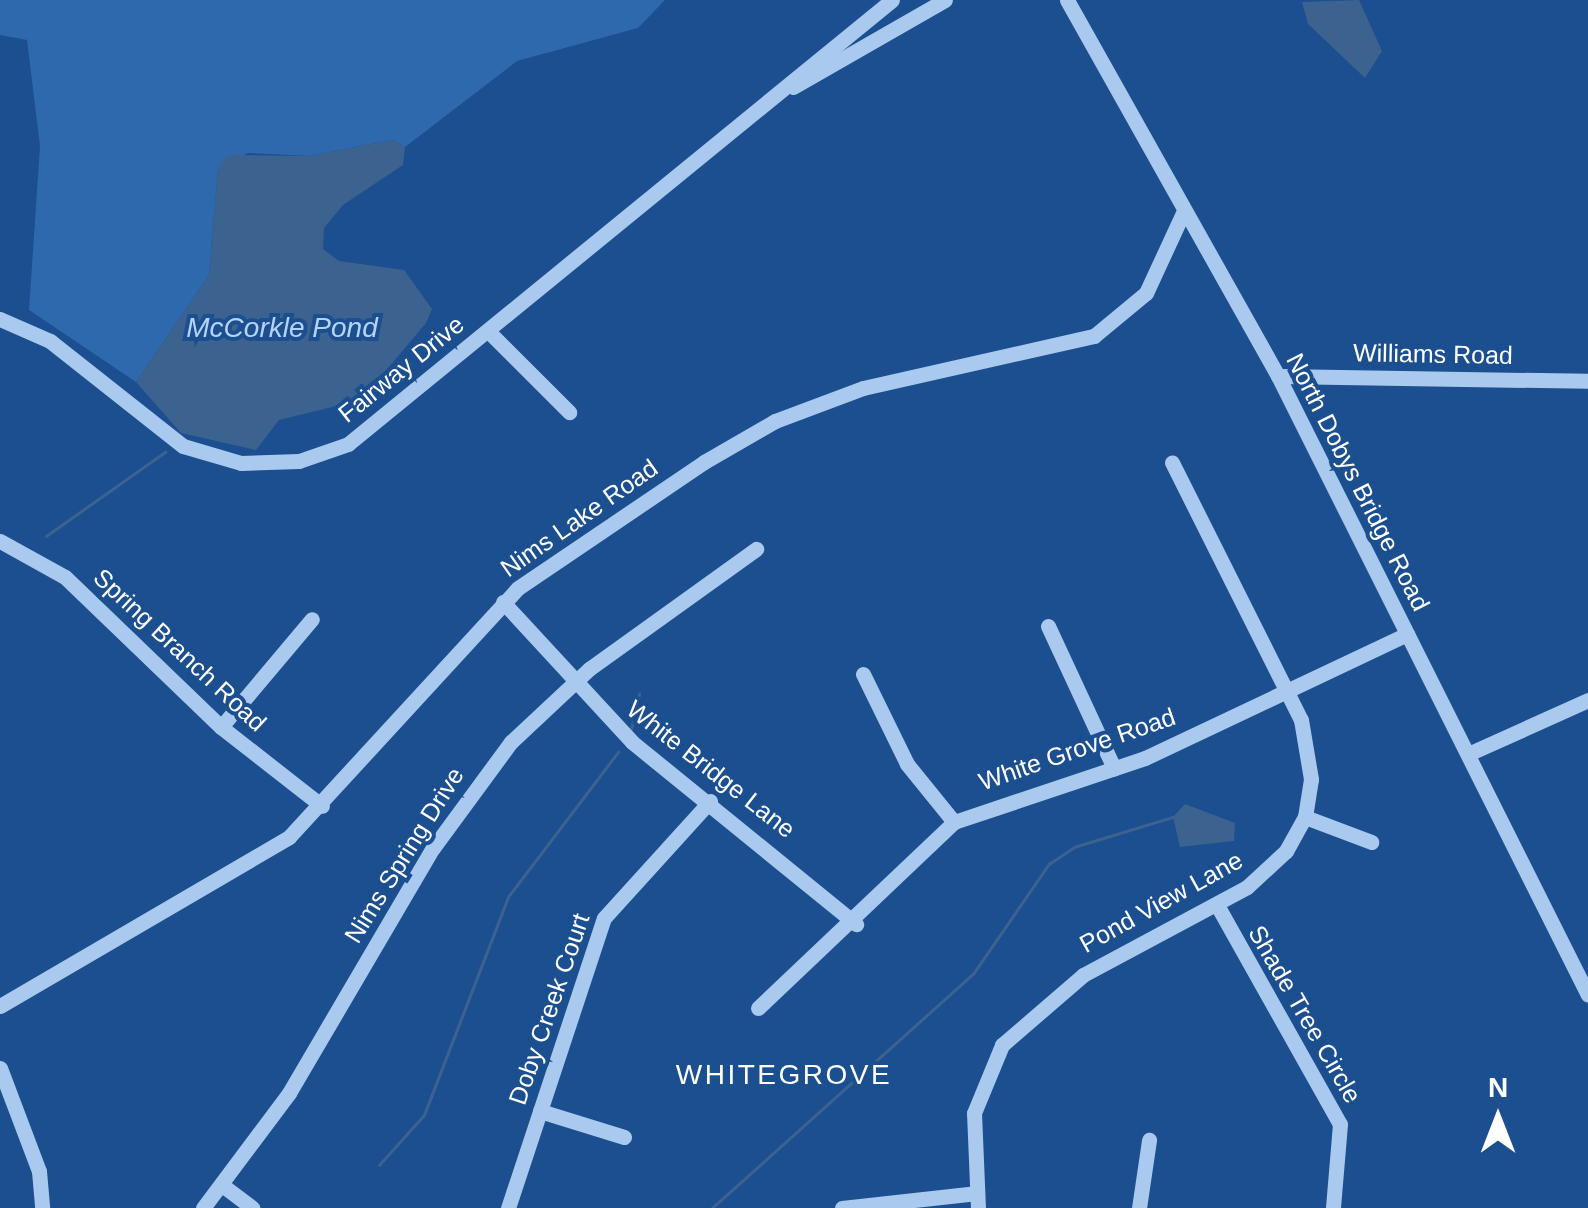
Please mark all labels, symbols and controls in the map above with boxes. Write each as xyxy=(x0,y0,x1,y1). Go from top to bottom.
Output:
street label: Fairway Drive xyxy=(332,309,470,429)
water label: McCorkle Pond xyxy=(186,311,378,345)
street label: Williams Road xyxy=(1353,338,1513,370)
street label: North Dobys Bridge Road xyxy=(1280,348,1436,616)
street label: Nims Lake Road xyxy=(495,453,663,583)
street label: Spring Branch Road xyxy=(87,562,273,738)
street label: White Bridge Lane xyxy=(621,694,801,844)
street label: White Grove Road xyxy=(975,701,1179,797)
street label: Nims Spring Drive xyxy=(338,762,470,948)
street label: Pond View Lane xyxy=(1074,845,1248,959)
street label: Doby Creek Court xyxy=(502,910,596,1108)
street label: Shade Tree Circle xyxy=(1242,920,1368,1108)
district label: WHITEGROVE xyxy=(676,1058,892,1092)
north arrow xyxy=(1448,1068,1548,1168)
text: N xyxy=(1488,1072,1508,1103)

